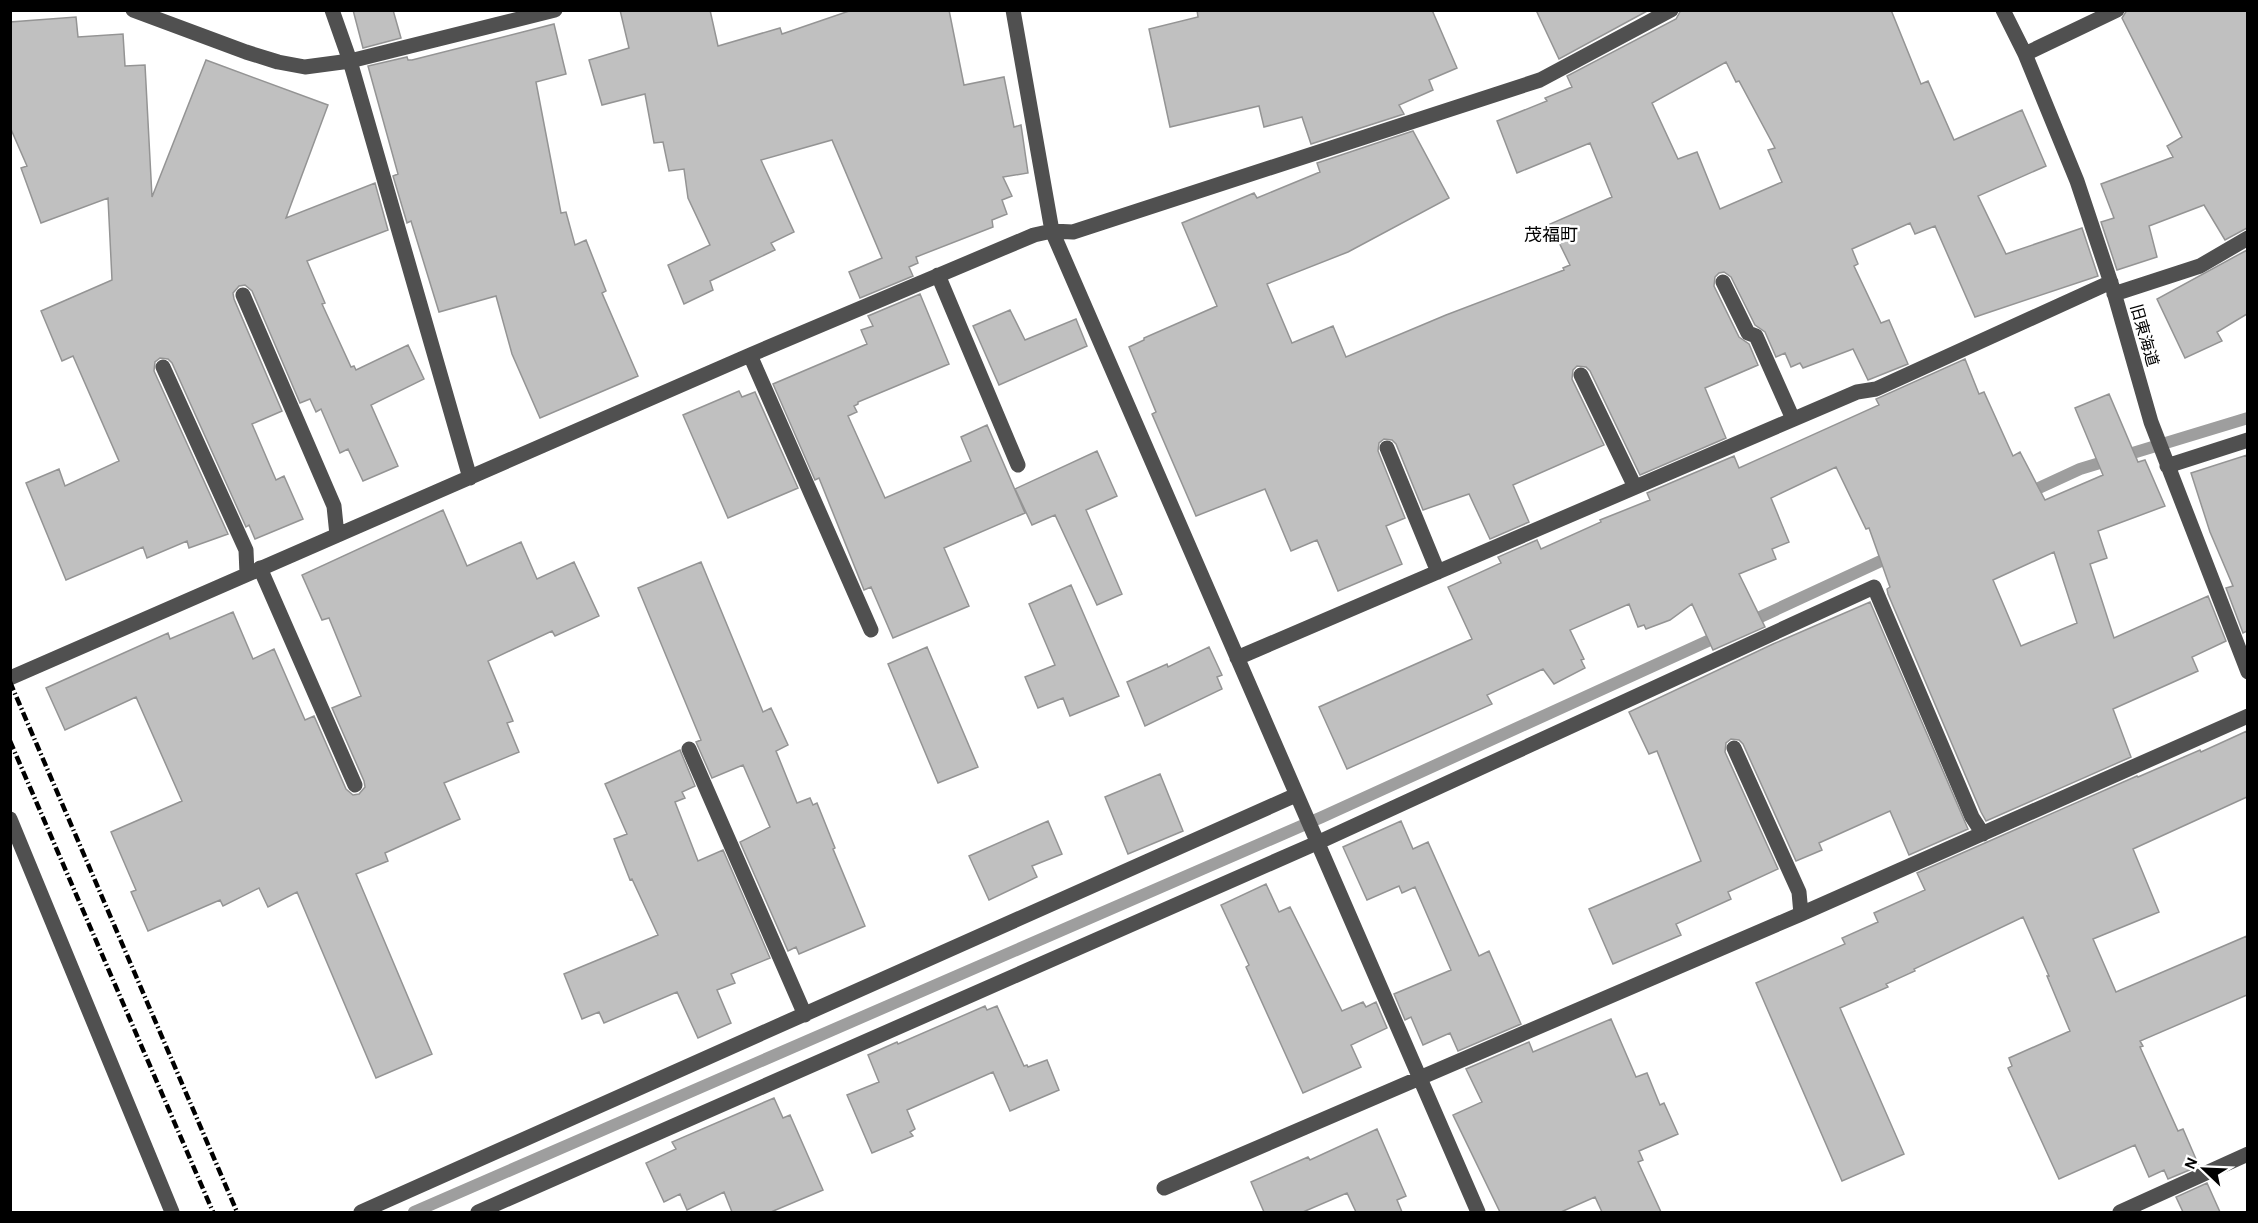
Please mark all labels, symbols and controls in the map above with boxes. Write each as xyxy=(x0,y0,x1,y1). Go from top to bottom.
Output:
district label: 茂福町 xyxy=(1524,226,1578,245)
street label: 旧東海道 xyxy=(2128,302,2162,368)
north arrow xyxy=(2174,1139,2234,1199)
text: N xyxy=(2182,1155,2201,1172)

